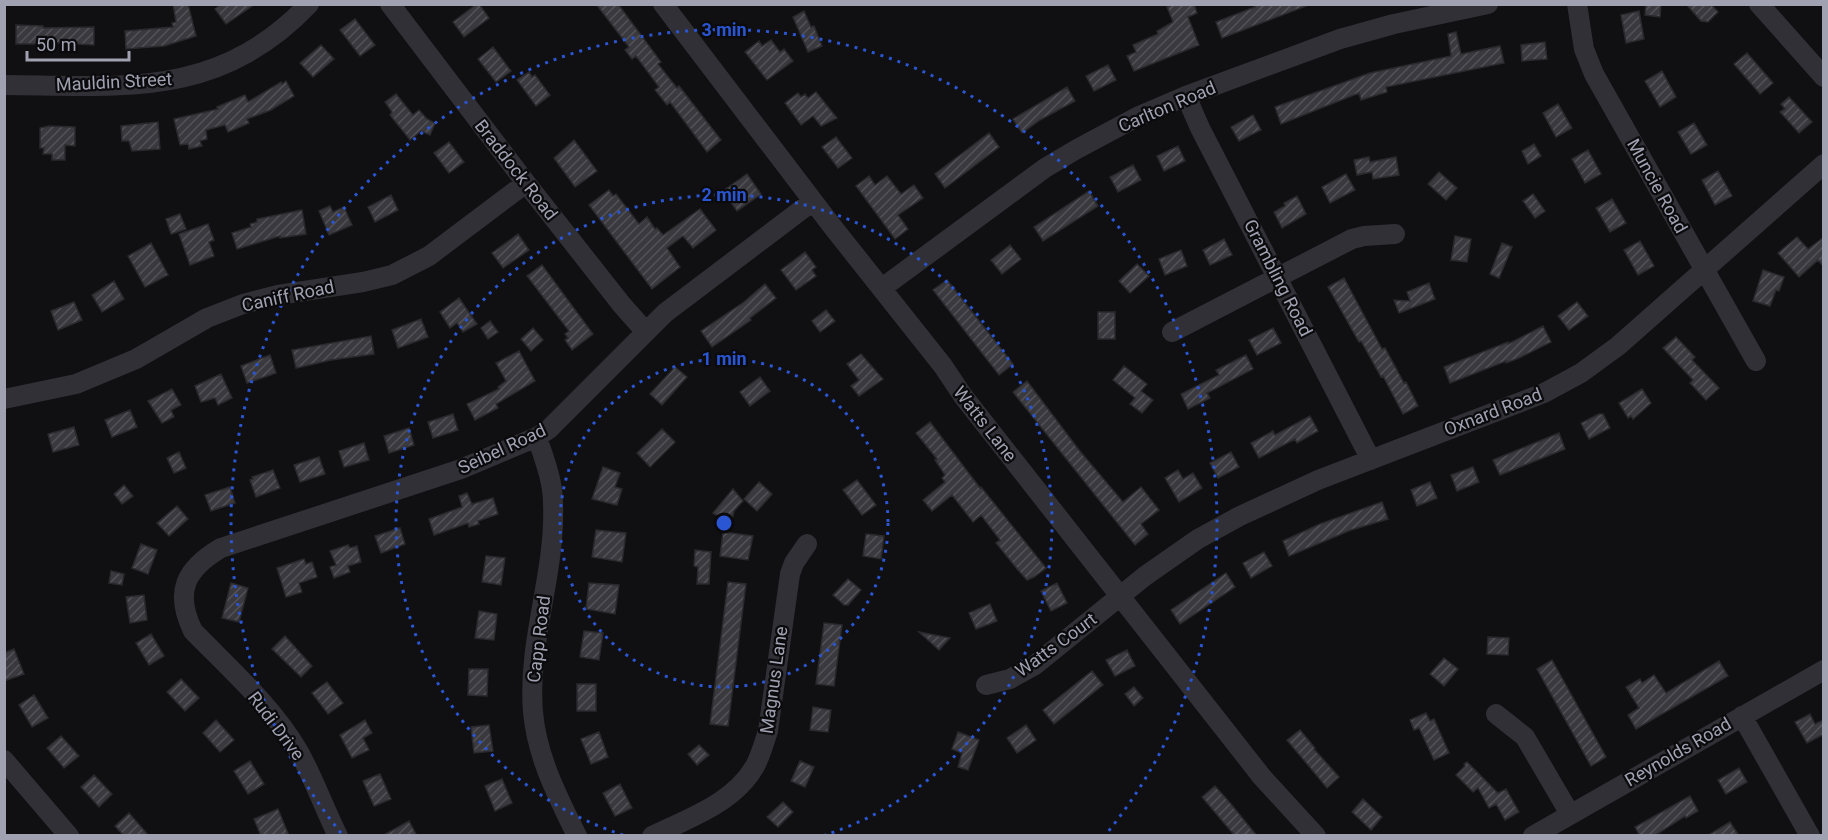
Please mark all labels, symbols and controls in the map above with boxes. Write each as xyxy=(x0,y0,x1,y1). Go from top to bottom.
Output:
text: 3 min xyxy=(701,19,747,40)
scale bar xyxy=(27,24,129,62)
text: 50 m xyxy=(36,34,76,55)
street label: Mauldin Street xyxy=(55,68,173,95)
street label: Carlton Road xyxy=(1115,77,1219,136)
street label: Braddock Road xyxy=(471,115,562,224)
street label: Muncie Road xyxy=(1623,135,1692,237)
text: 2 min xyxy=(701,184,747,205)
street label: Grambling Road xyxy=(1240,216,1317,340)
street label: Caniff Road xyxy=(240,275,336,316)
text: 1 min xyxy=(701,348,747,369)
street label: Watts Lane xyxy=(949,382,1021,466)
street label: Oxnard Road xyxy=(1441,383,1545,440)
street label: Seibel Road xyxy=(455,419,549,478)
centre of rings xyxy=(714,513,734,533)
street label: Capp Road xyxy=(523,594,554,684)
street label: Watts Court xyxy=(1011,608,1101,681)
street label: Magnus Lane xyxy=(756,625,791,735)
street label: Rudi Drive xyxy=(244,687,309,764)
street label: Reynolds Road xyxy=(1621,713,1734,790)

